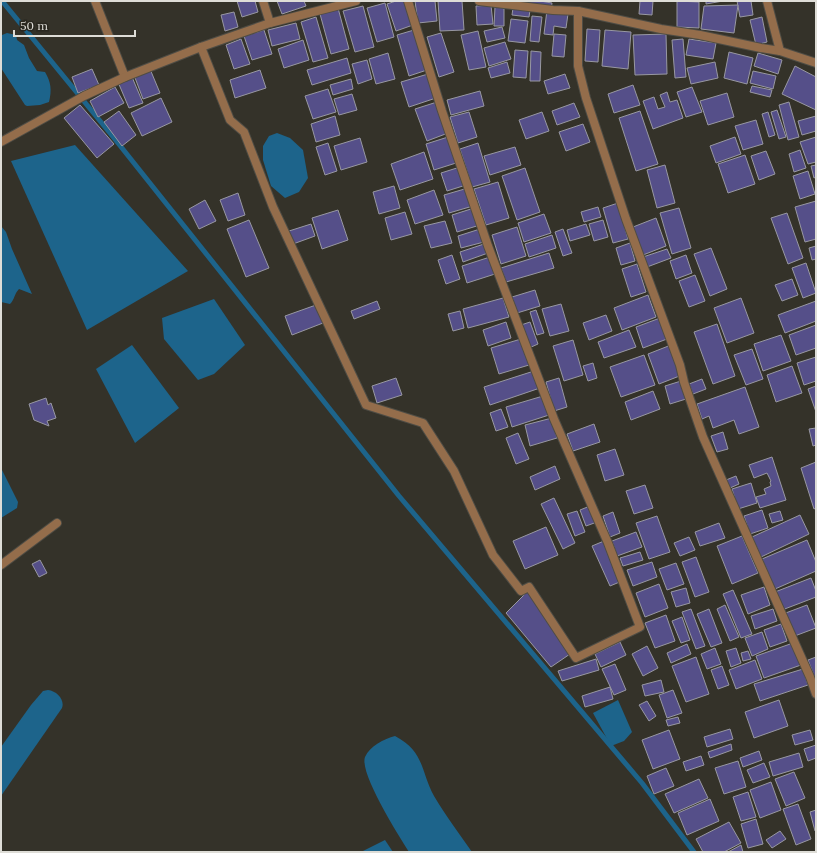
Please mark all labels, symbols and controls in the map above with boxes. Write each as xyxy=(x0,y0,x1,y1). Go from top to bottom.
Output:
scale bar xyxy=(14,12,135,38)
text: 50 m xyxy=(20,18,48,33)

